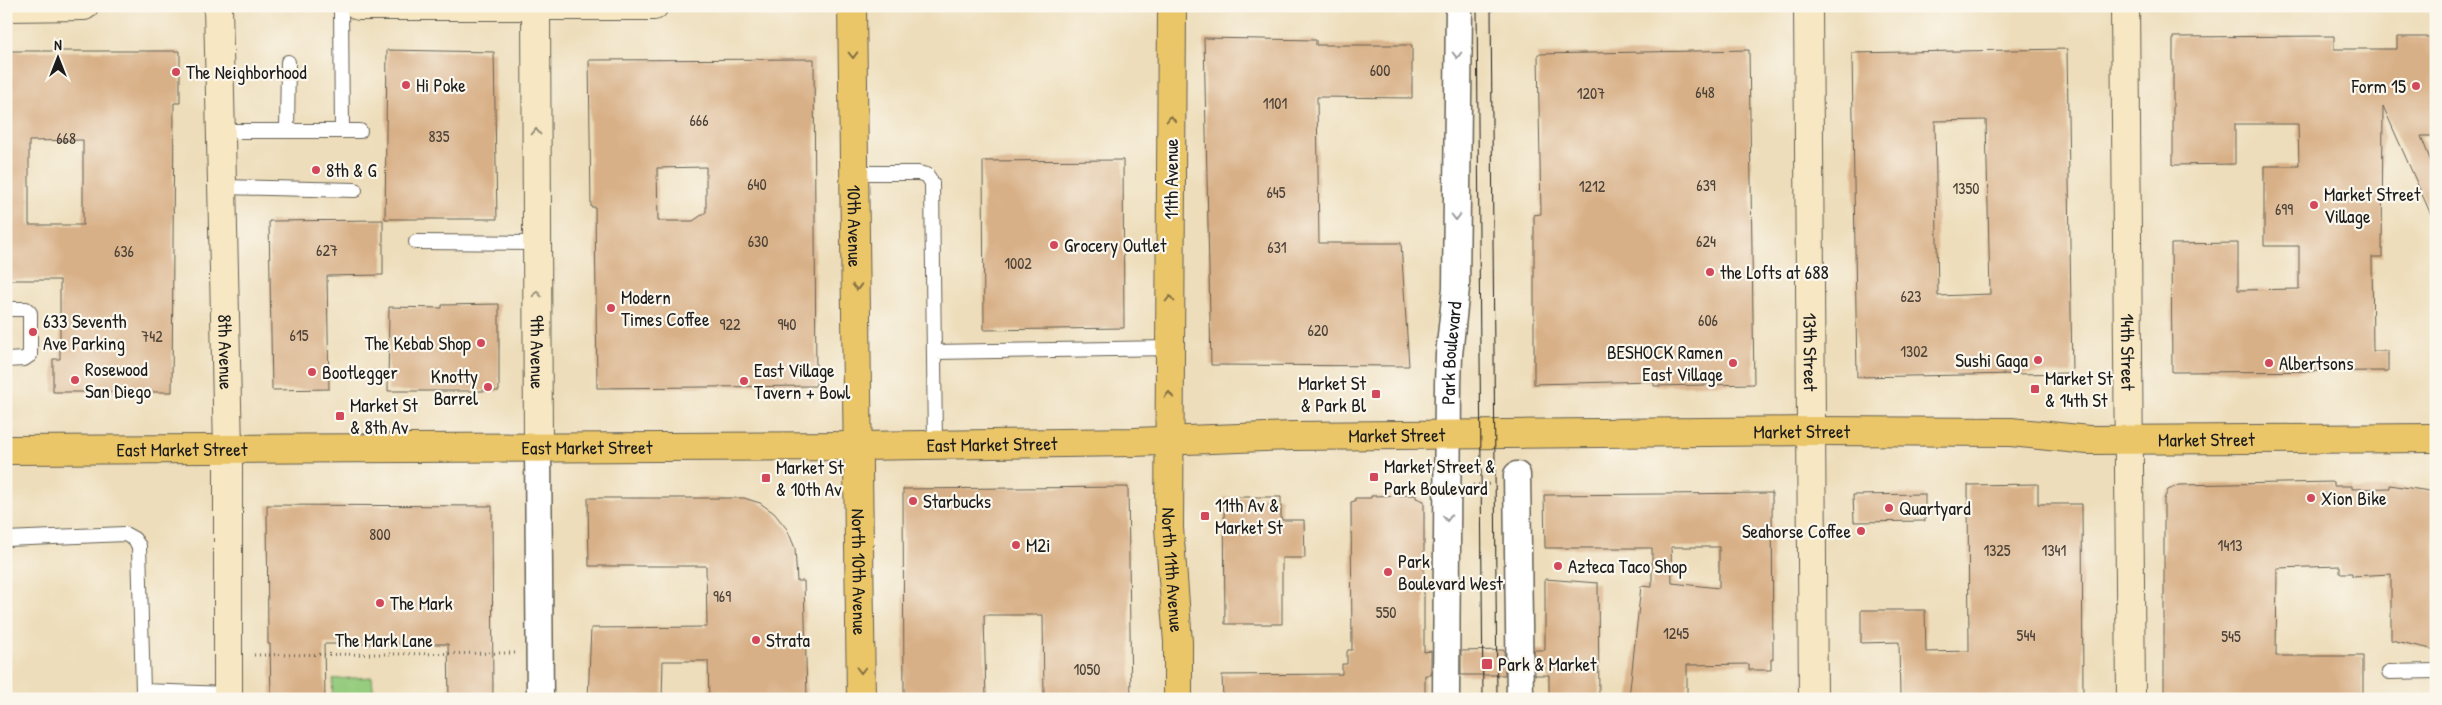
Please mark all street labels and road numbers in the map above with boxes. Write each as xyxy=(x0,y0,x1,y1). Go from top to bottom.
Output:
street label: 11th Avenue xyxy=(1158,138,1184,219)
street label: 10th Avenue xyxy=(841,185,868,268)
street label: Park Boulevard xyxy=(1435,300,1468,405)
street label: 13th Street xyxy=(1797,313,1824,392)
street label: 14th Street xyxy=(2115,313,2141,391)
street label: 8th Avenue xyxy=(212,314,240,390)
street label: 9th Avenue xyxy=(524,315,551,390)
street label: Market Street xyxy=(1753,418,1851,445)
street label: Market Street xyxy=(1348,422,1446,448)
street label: Market Street xyxy=(2158,426,2255,453)
street label: East Market Street xyxy=(926,430,1058,458)
street label: East Market Street xyxy=(522,434,653,461)
street label: East Market Street xyxy=(117,436,248,462)
street label: North 11th Avenue xyxy=(1156,507,1190,634)
street label: North 10th Avenue xyxy=(846,509,873,636)
street label: The Mark Lane xyxy=(335,627,433,653)

